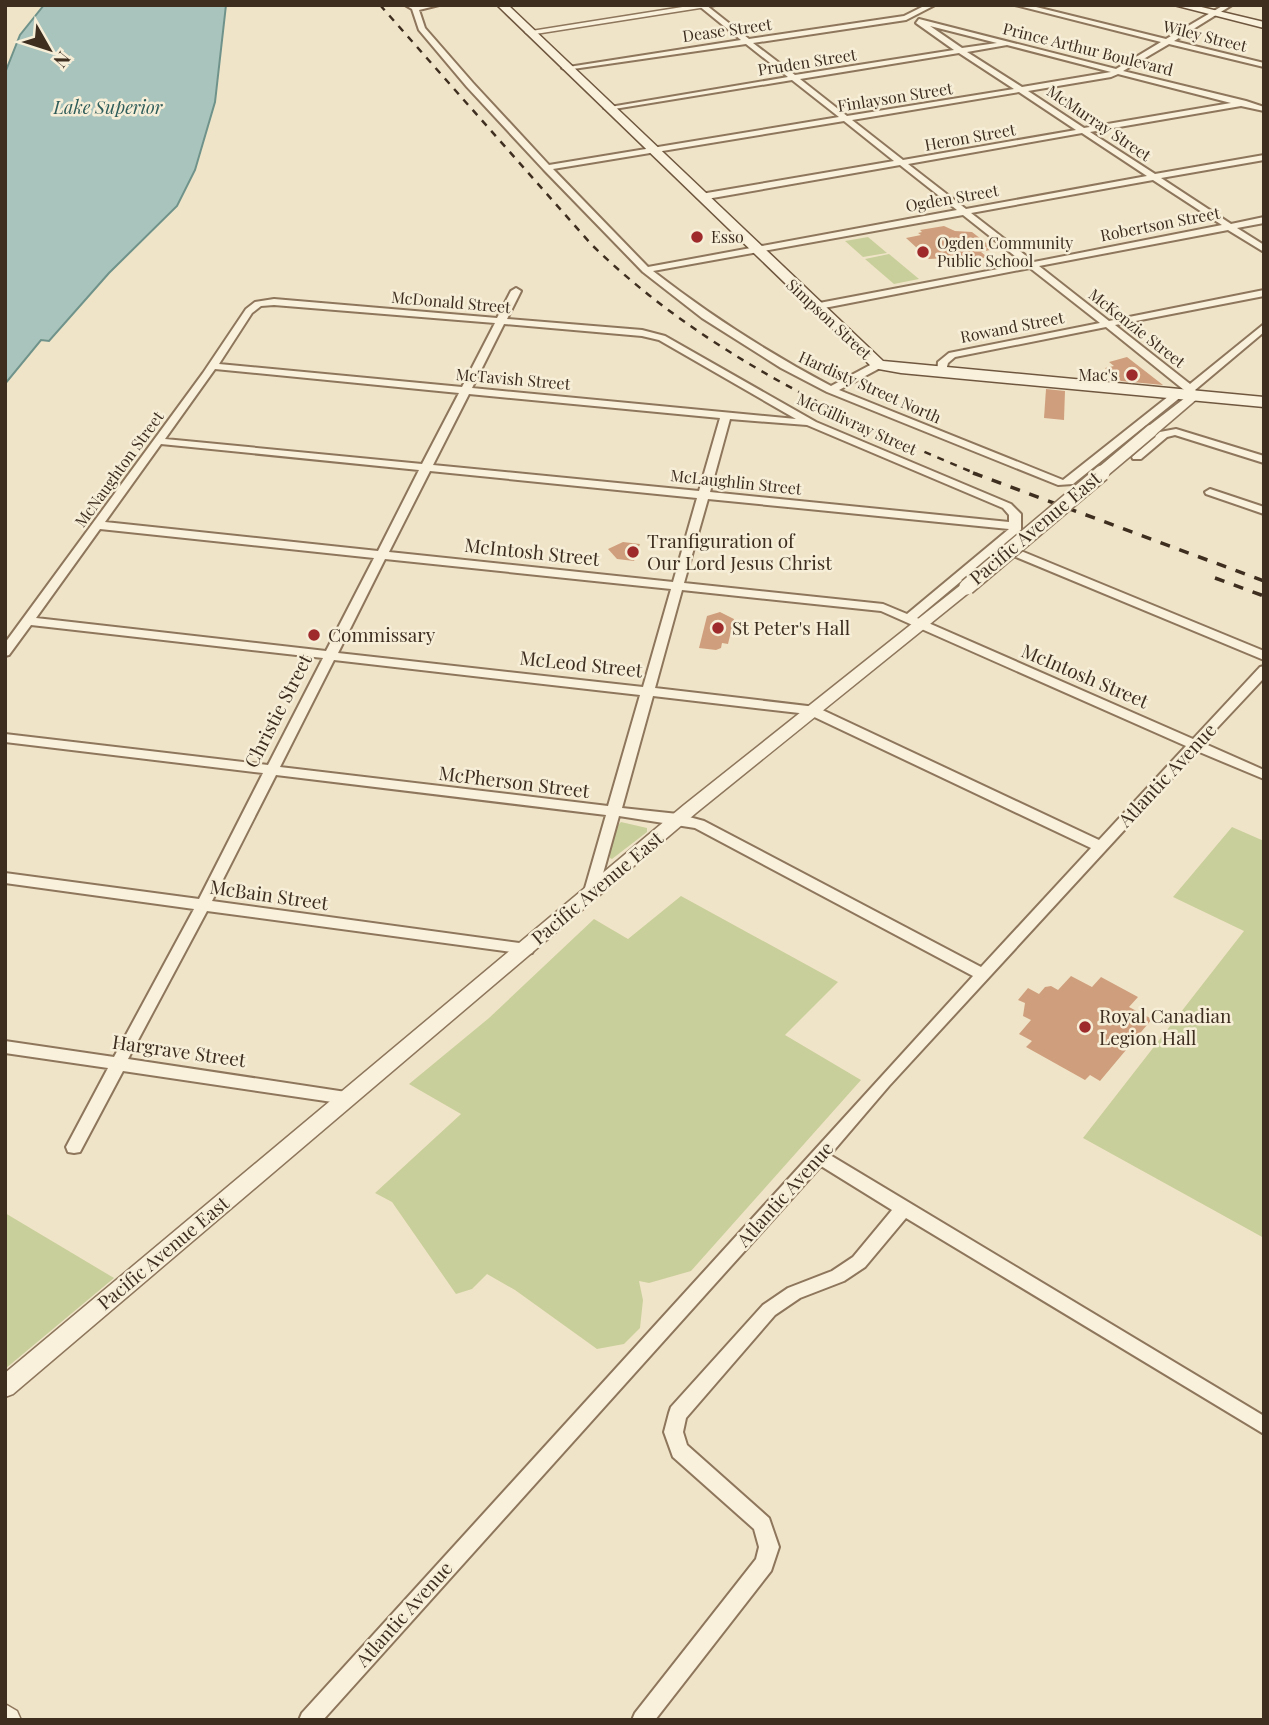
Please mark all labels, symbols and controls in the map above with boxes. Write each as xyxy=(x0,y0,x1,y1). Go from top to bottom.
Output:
street label: Dease Street xyxy=(681,13,773,46)
north arrow xyxy=(14,14,84,84)
street label: Wiley Street xyxy=(1160,15,1250,56)
street label: Prince Arthur Boulevard xyxy=(1001,17,1175,80)
street label: Pruden Street xyxy=(756,43,858,80)
text: N xyxy=(48,47,77,74)
street label: Finlayson Street xyxy=(836,77,954,116)
street label: McMurray Street xyxy=(1043,80,1156,165)
water label: Lake Superior xyxy=(53,95,164,119)
street label: Heron Street xyxy=(923,118,1017,155)
street label: Ogden Street xyxy=(904,179,1000,216)
street label: Robertson Street xyxy=(1098,202,1222,245)
place label: Esso xyxy=(711,226,744,247)
marker: Esso xyxy=(689,229,705,245)
place label: Ogden Community Public School xyxy=(937,232,1073,271)
marker: Ogden Community Public School xyxy=(915,244,931,260)
street label: Simpson Street xyxy=(782,274,877,364)
street label: McKenzie Street xyxy=(1085,283,1190,372)
street label: McDonald Street xyxy=(390,286,512,317)
street label: Rowand Street xyxy=(958,306,1066,347)
street label: Hardisty Street North xyxy=(796,346,945,428)
street label: McTavish Street xyxy=(455,363,572,394)
place label: Mac's xyxy=(1078,364,1118,385)
marker: Mac's xyxy=(1124,367,1140,383)
street label: McGillivray Street xyxy=(794,388,921,459)
street label: McNaughton Street xyxy=(69,406,168,531)
street label: McLaughlin Street xyxy=(669,464,803,499)
street label: Pacific Avenue East xyxy=(963,464,1106,590)
place label: Tranfiguration of Our Lord Jesus Christ xyxy=(647,527,832,575)
street label: McIntosh Street xyxy=(463,531,601,571)
marker: Tranfiguration of Our Lord Jesus Christ xyxy=(625,544,641,560)
place label: St Peter's Hall xyxy=(732,614,851,640)
marker: St Peter's Hall xyxy=(710,620,726,636)
place label: Commissary xyxy=(328,621,436,647)
marker: Commissary xyxy=(306,627,322,643)
street label: McIntosh Street xyxy=(1018,637,1153,714)
street label: McLeod Street xyxy=(518,644,644,682)
street label: Christie Street xyxy=(237,649,317,772)
street label: Atlantic Avenue xyxy=(1111,717,1221,833)
street label: McPherson Street xyxy=(437,759,591,803)
street label: Pacific Avenue East xyxy=(525,824,668,950)
street label: McBain Street xyxy=(208,873,330,915)
place label: Royal Canadian Legion Hall xyxy=(1099,1002,1232,1050)
marker: Royal Canadian Legion Hall xyxy=(1077,1019,1093,1035)
street label: Hargrave Street xyxy=(111,1028,248,1072)
street label: Atlantic Avenue xyxy=(729,1135,838,1252)
street label: Pacific Avenue East xyxy=(91,1189,234,1315)
street label: Atlantic Avenue xyxy=(348,1555,457,1672)

